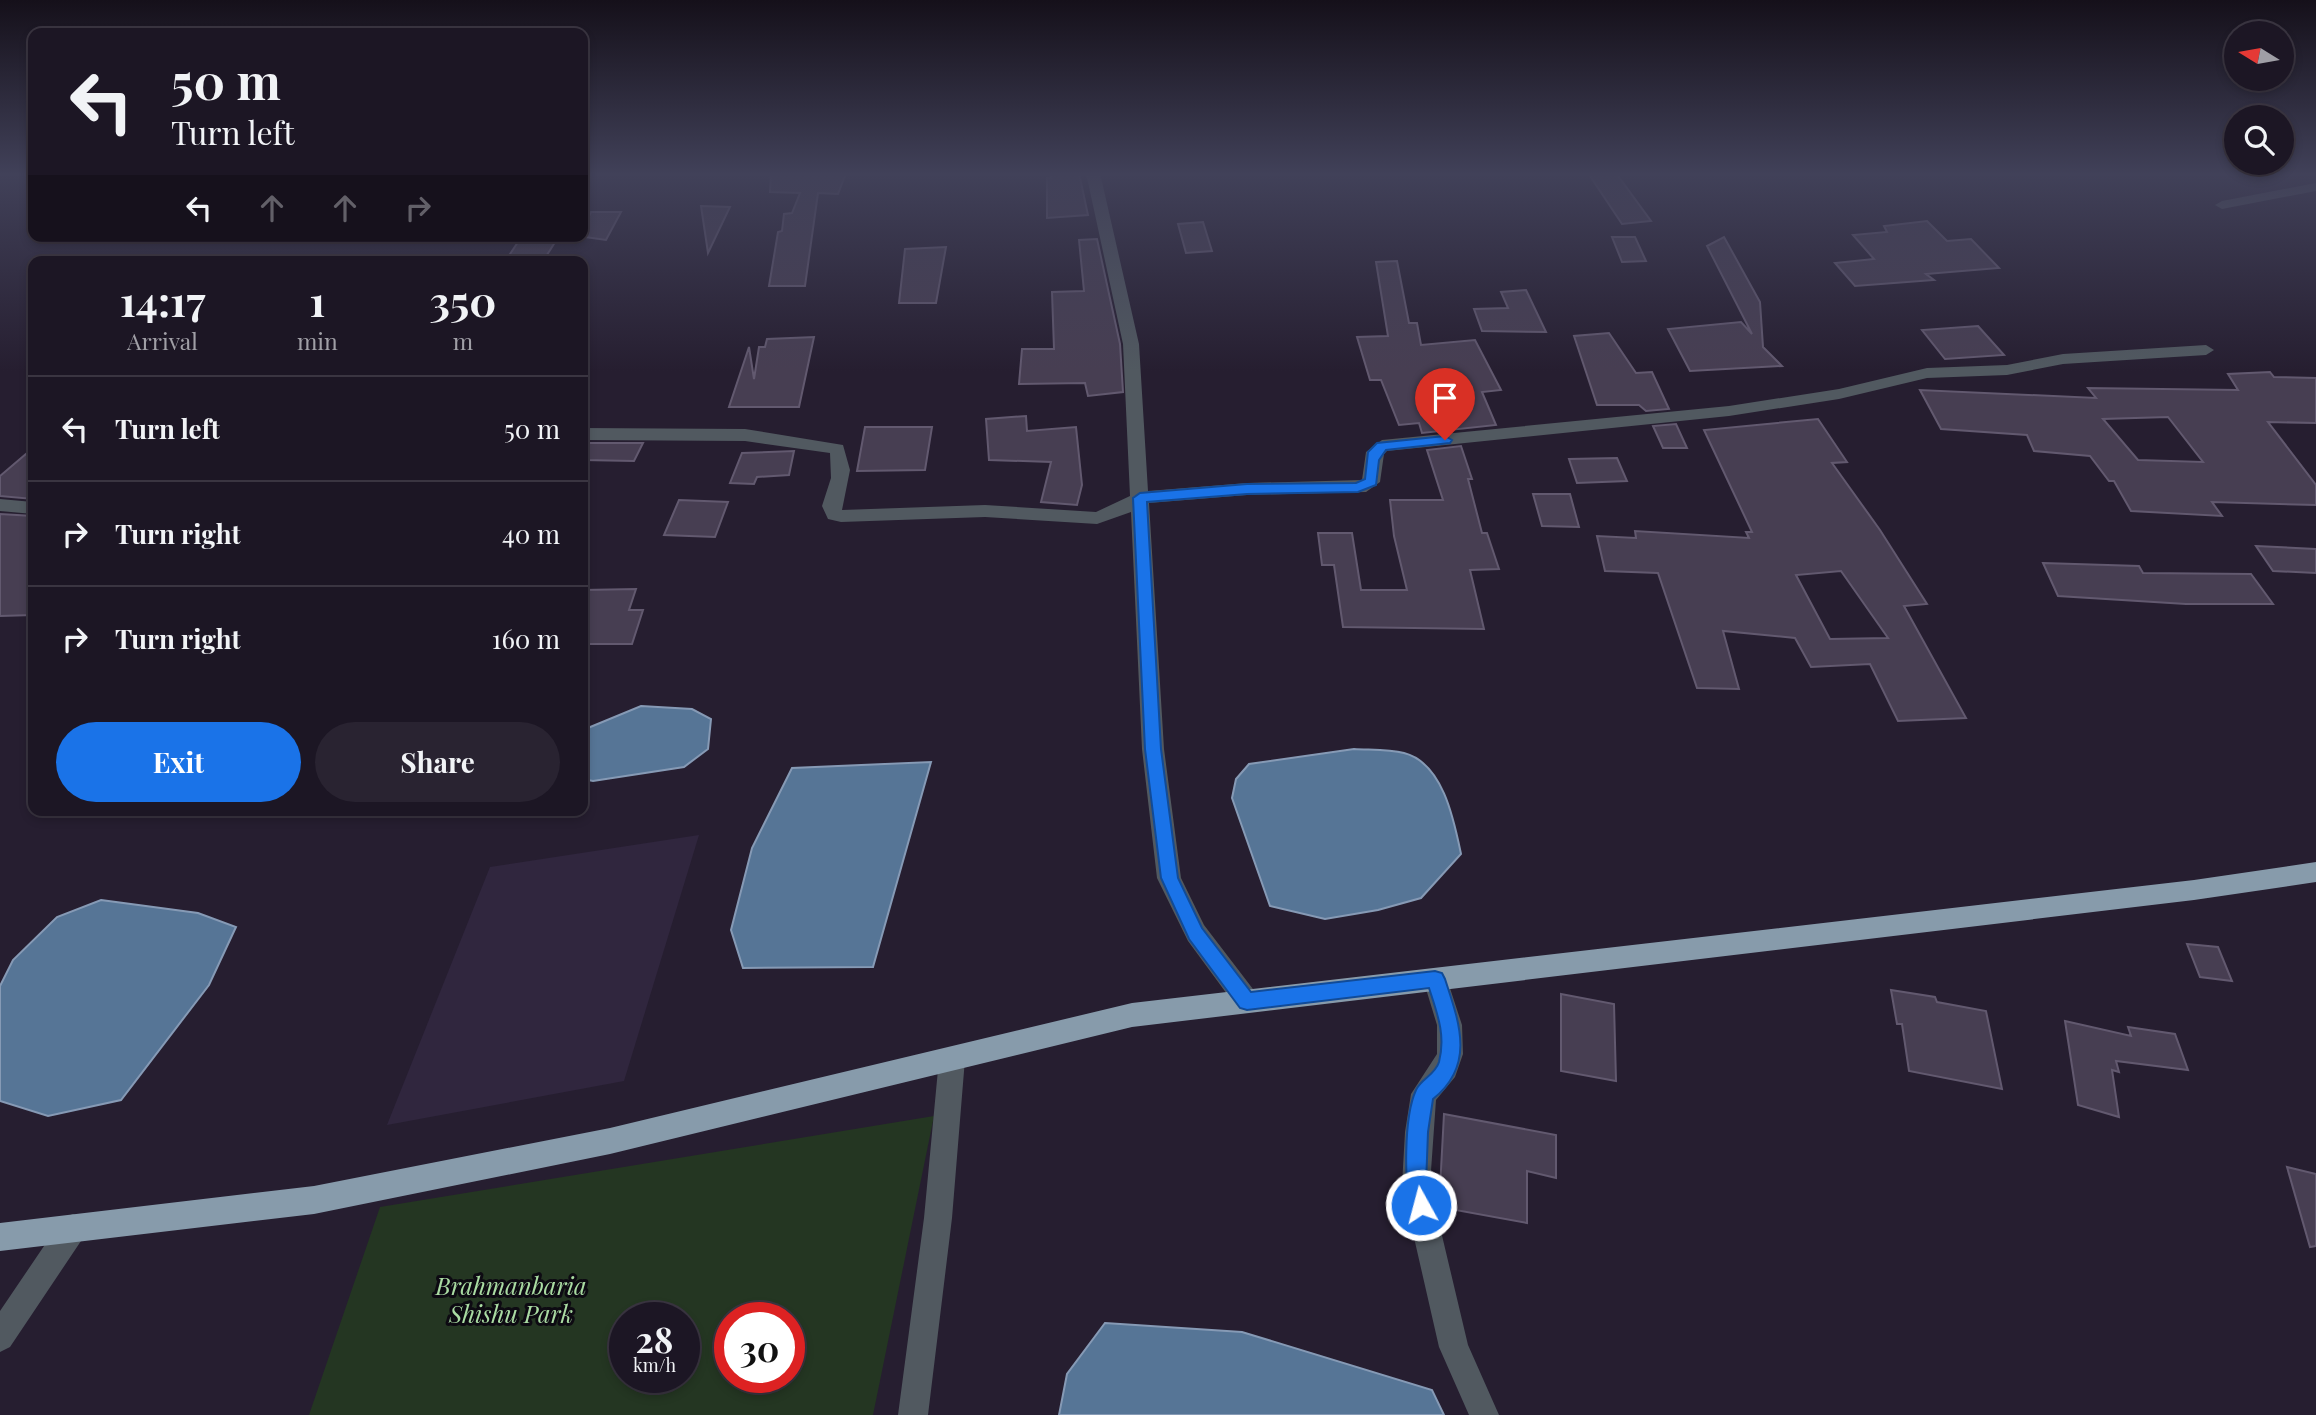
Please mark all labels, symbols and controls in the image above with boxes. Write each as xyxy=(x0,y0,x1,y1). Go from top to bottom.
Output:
north arrow xyxy=(2224,21,2294,91)
map controls xyxy=(2224,21,2294,175)
text: 50 m xyxy=(171,47,281,112)
icon: left xyxy=(56,56,147,147)
button: search xyxy=(2224,105,2294,175)
text: Turn left xyxy=(171,110,295,153)
icon: left xyxy=(180,189,218,227)
icon: ahead xyxy=(253,189,291,227)
icon: ahead xyxy=(326,189,364,227)
icon: right xyxy=(399,189,437,227)
text: 14:17 xyxy=(120,272,205,328)
text: 1 xyxy=(309,272,325,328)
text: 350 xyxy=(429,272,496,328)
text: Arrival xyxy=(127,325,198,356)
text: min xyxy=(297,325,338,356)
text: m xyxy=(453,325,473,356)
pin xyxy=(1415,368,1475,440)
icon: arrive xyxy=(1426,379,1464,417)
icon: left xyxy=(56,410,94,448)
text: Turn left xyxy=(115,411,220,446)
text: 50 m xyxy=(504,411,560,446)
icon: right xyxy=(56,515,94,553)
text: Turn right xyxy=(115,516,241,551)
text: 40 m xyxy=(502,516,560,551)
icon: right xyxy=(56,620,94,658)
text: Turn right xyxy=(115,621,241,656)
text: 160 m xyxy=(492,621,560,656)
button: Exit xyxy=(56,722,301,802)
button: Share xyxy=(315,722,560,802)
position arrow xyxy=(1384,1168,1458,1242)
park label: Brahmanbaria Shishu Park xyxy=(435,1269,586,1329)
speed limit sign: 30 xyxy=(714,1302,805,1393)
text: 28 xyxy=(636,1315,673,1362)
text: km/h xyxy=(633,1353,676,1377)

